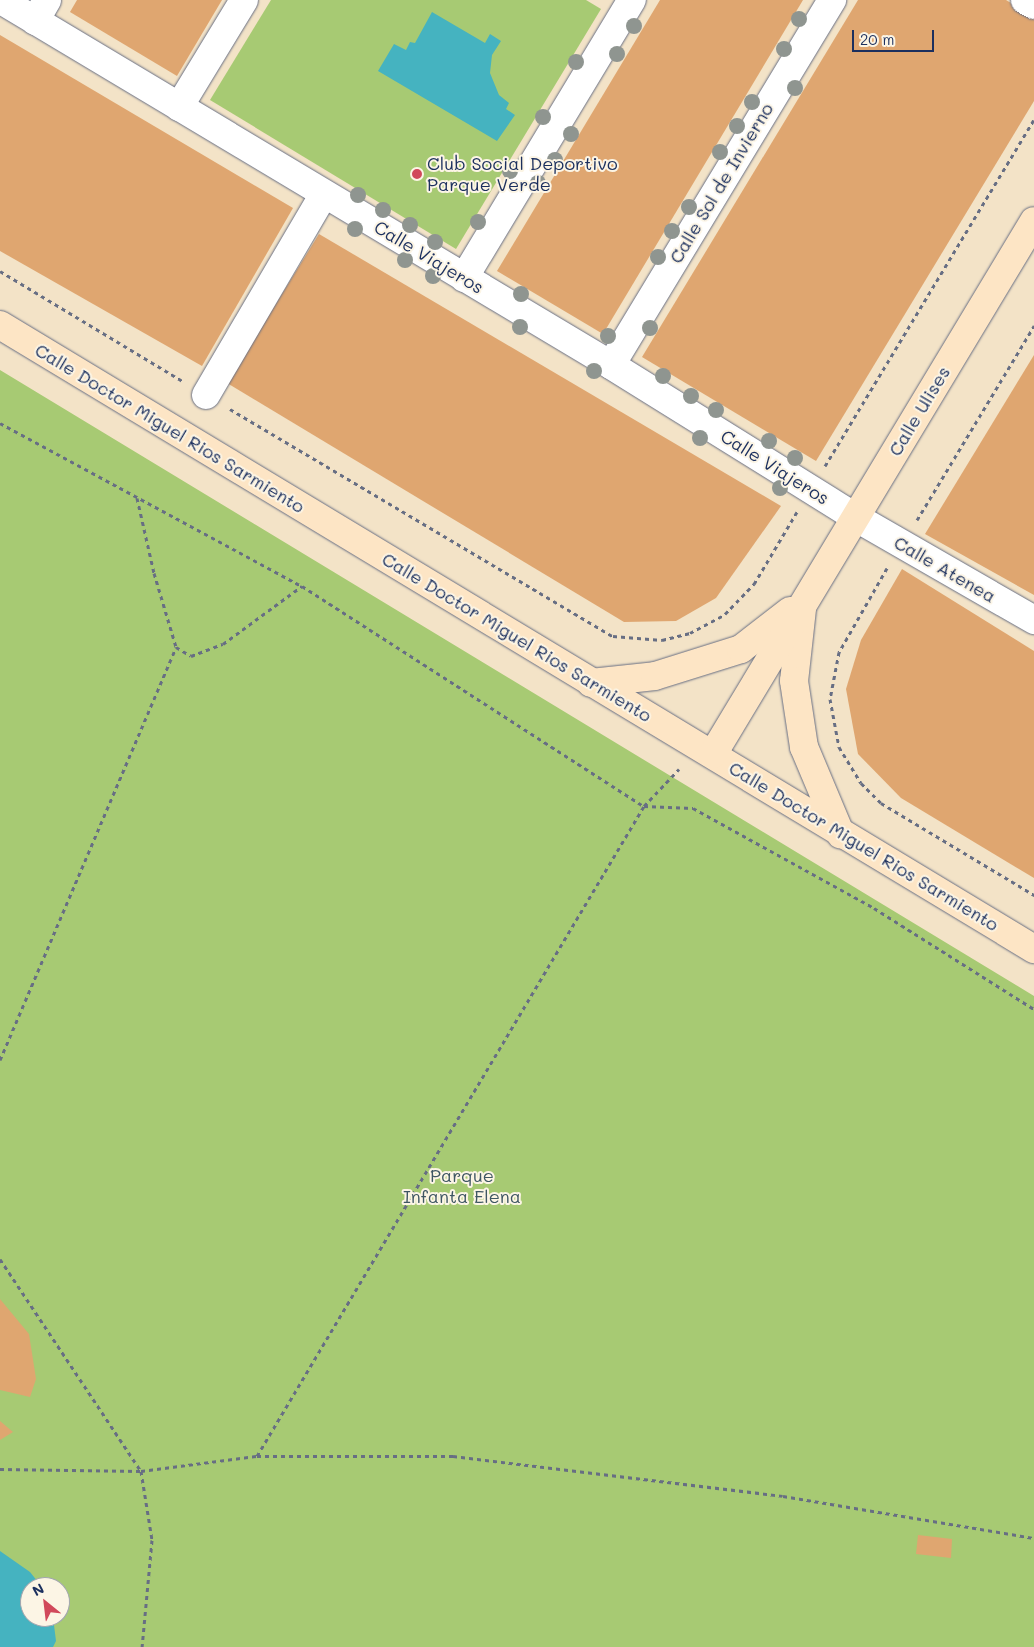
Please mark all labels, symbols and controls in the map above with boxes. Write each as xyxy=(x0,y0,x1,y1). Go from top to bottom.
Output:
scale bar xyxy=(854,20,936,52)
text: 20 m xyxy=(860,29,894,49)
street label: Calle Sol de Invierno xyxy=(665,99,777,267)
place label: Club Social Deportivo Parque Verde xyxy=(427,153,618,195)
marker: Club Social Deportivo Parque Verde xyxy=(411,168,423,180)
street label: Calle Viajeros xyxy=(370,216,488,298)
street label: Calle Doctor Miguel Rios Sarmiento xyxy=(31,339,309,517)
street label: Calle Ulises xyxy=(884,362,954,460)
street label: Calle Viajeros xyxy=(717,425,833,509)
street label: Calle Atenea xyxy=(890,531,1000,607)
street label: Calle Doctor Miguel Rios Sarmiento xyxy=(378,548,656,726)
street label: Calle Doctor Miguel Rios Sarmiento xyxy=(725,757,1003,935)
park label: Parque Infanta Elena xyxy=(403,1165,521,1208)
north arrow xyxy=(20,1577,70,1627)
text: N xyxy=(29,1578,47,1600)

